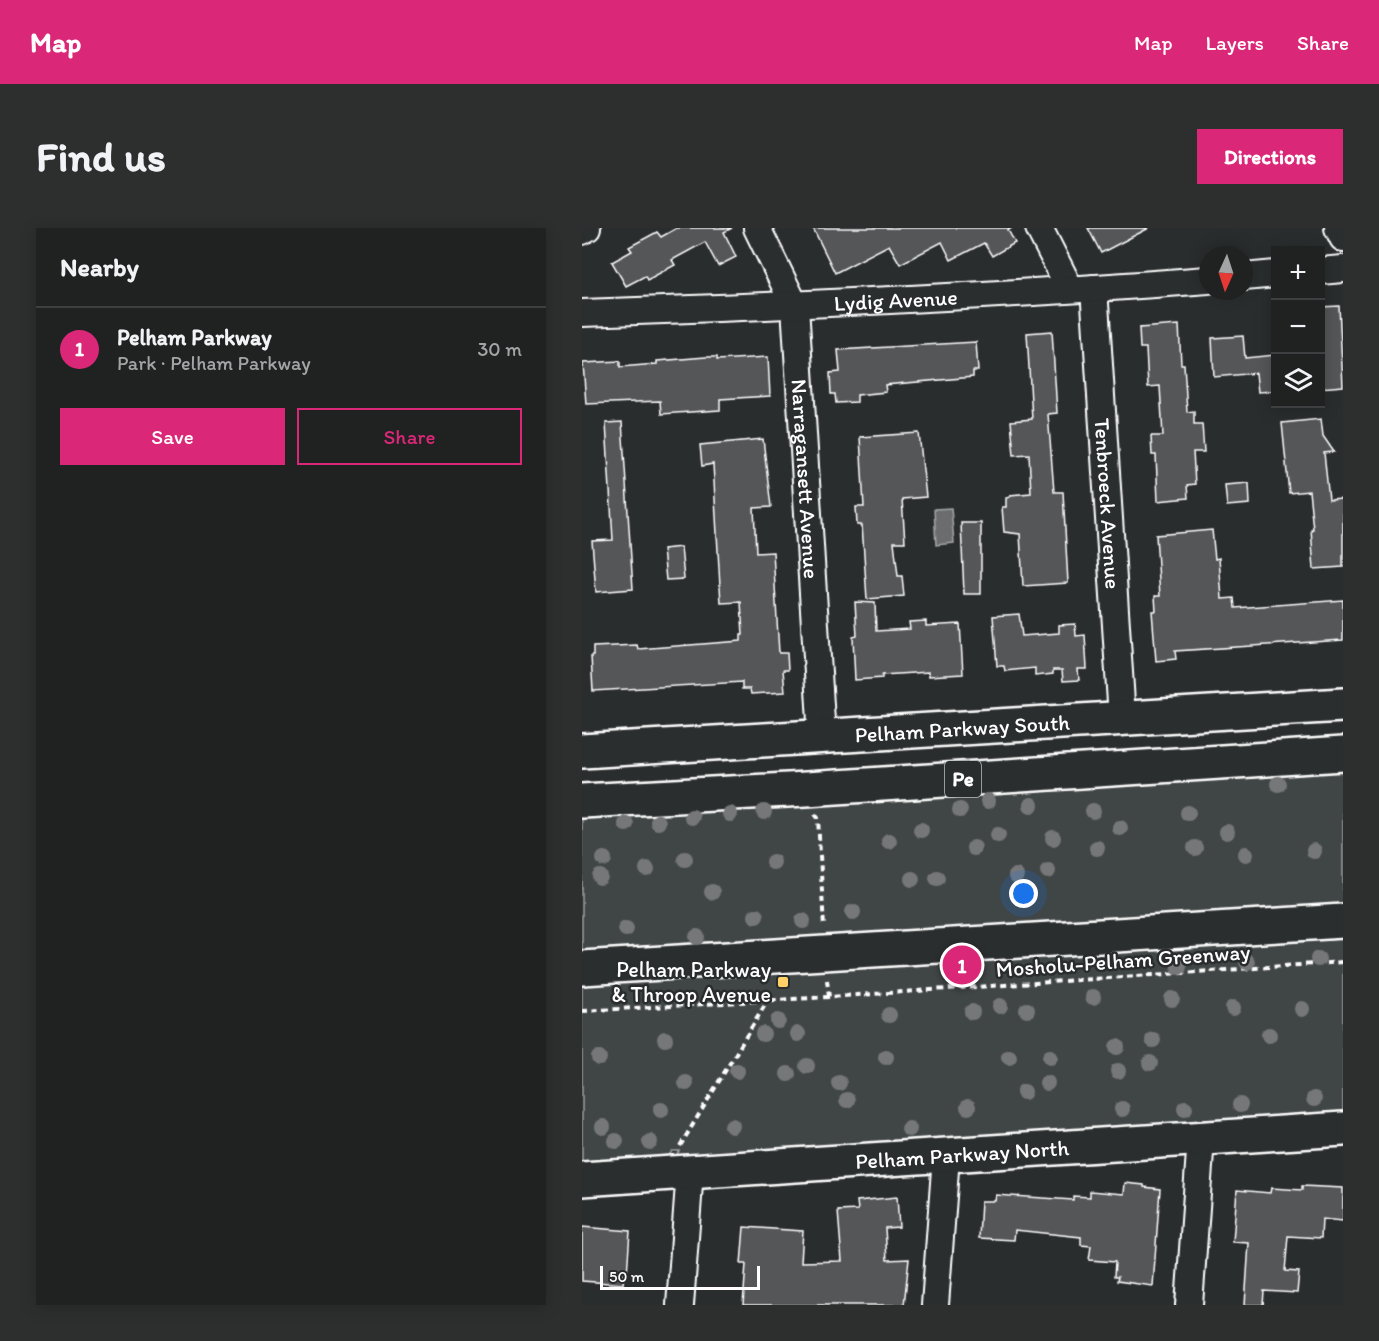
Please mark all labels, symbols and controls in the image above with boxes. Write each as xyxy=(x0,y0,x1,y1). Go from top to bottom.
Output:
text: Map xyxy=(30,25,81,59)
text: Map xyxy=(1134,30,1173,55)
text: Layers xyxy=(1206,30,1264,55)
text: Share xyxy=(1297,30,1349,55)
button: Directions xyxy=(1197,129,1343,184)
text: Find us xyxy=(36,131,166,182)
north arrow xyxy=(1199,246,1253,300)
map controls xyxy=(1271,246,1325,408)
button: + xyxy=(1271,246,1325,300)
text: Nearby xyxy=(60,251,139,283)
street label: Lydig Avenue xyxy=(833,284,958,317)
button: − xyxy=(1271,300,1325,354)
text: Pelham Parkway xyxy=(117,324,272,351)
text: 1 xyxy=(75,337,84,361)
text: 30 m xyxy=(477,337,522,361)
text: Park · Pelham Parkway xyxy=(117,351,311,375)
button: layers xyxy=(1271,354,1325,408)
street label: Narragansett Avenue xyxy=(786,378,825,580)
button: Save xyxy=(60,408,285,465)
button: Share xyxy=(297,408,522,465)
street label: Tenbroeck Avenue xyxy=(1088,417,1127,590)
street label: Pelham Parkway South xyxy=(854,709,1071,748)
road number: Pe xyxy=(945,761,981,797)
your location xyxy=(1009,879,1038,908)
street label: Mosholu-Pelham Greenway xyxy=(995,938,1252,983)
pin: 1 xyxy=(942,942,982,988)
place label: Pelham Parkway & Throop Avenue xyxy=(611,956,772,1008)
marker: Pelham Parkway & Throop Avenue xyxy=(776,975,790,989)
street label: Pelham Parkway North xyxy=(854,1134,1070,1175)
scale bar xyxy=(600,1263,760,1290)
text: 50 m xyxy=(609,1267,644,1286)

